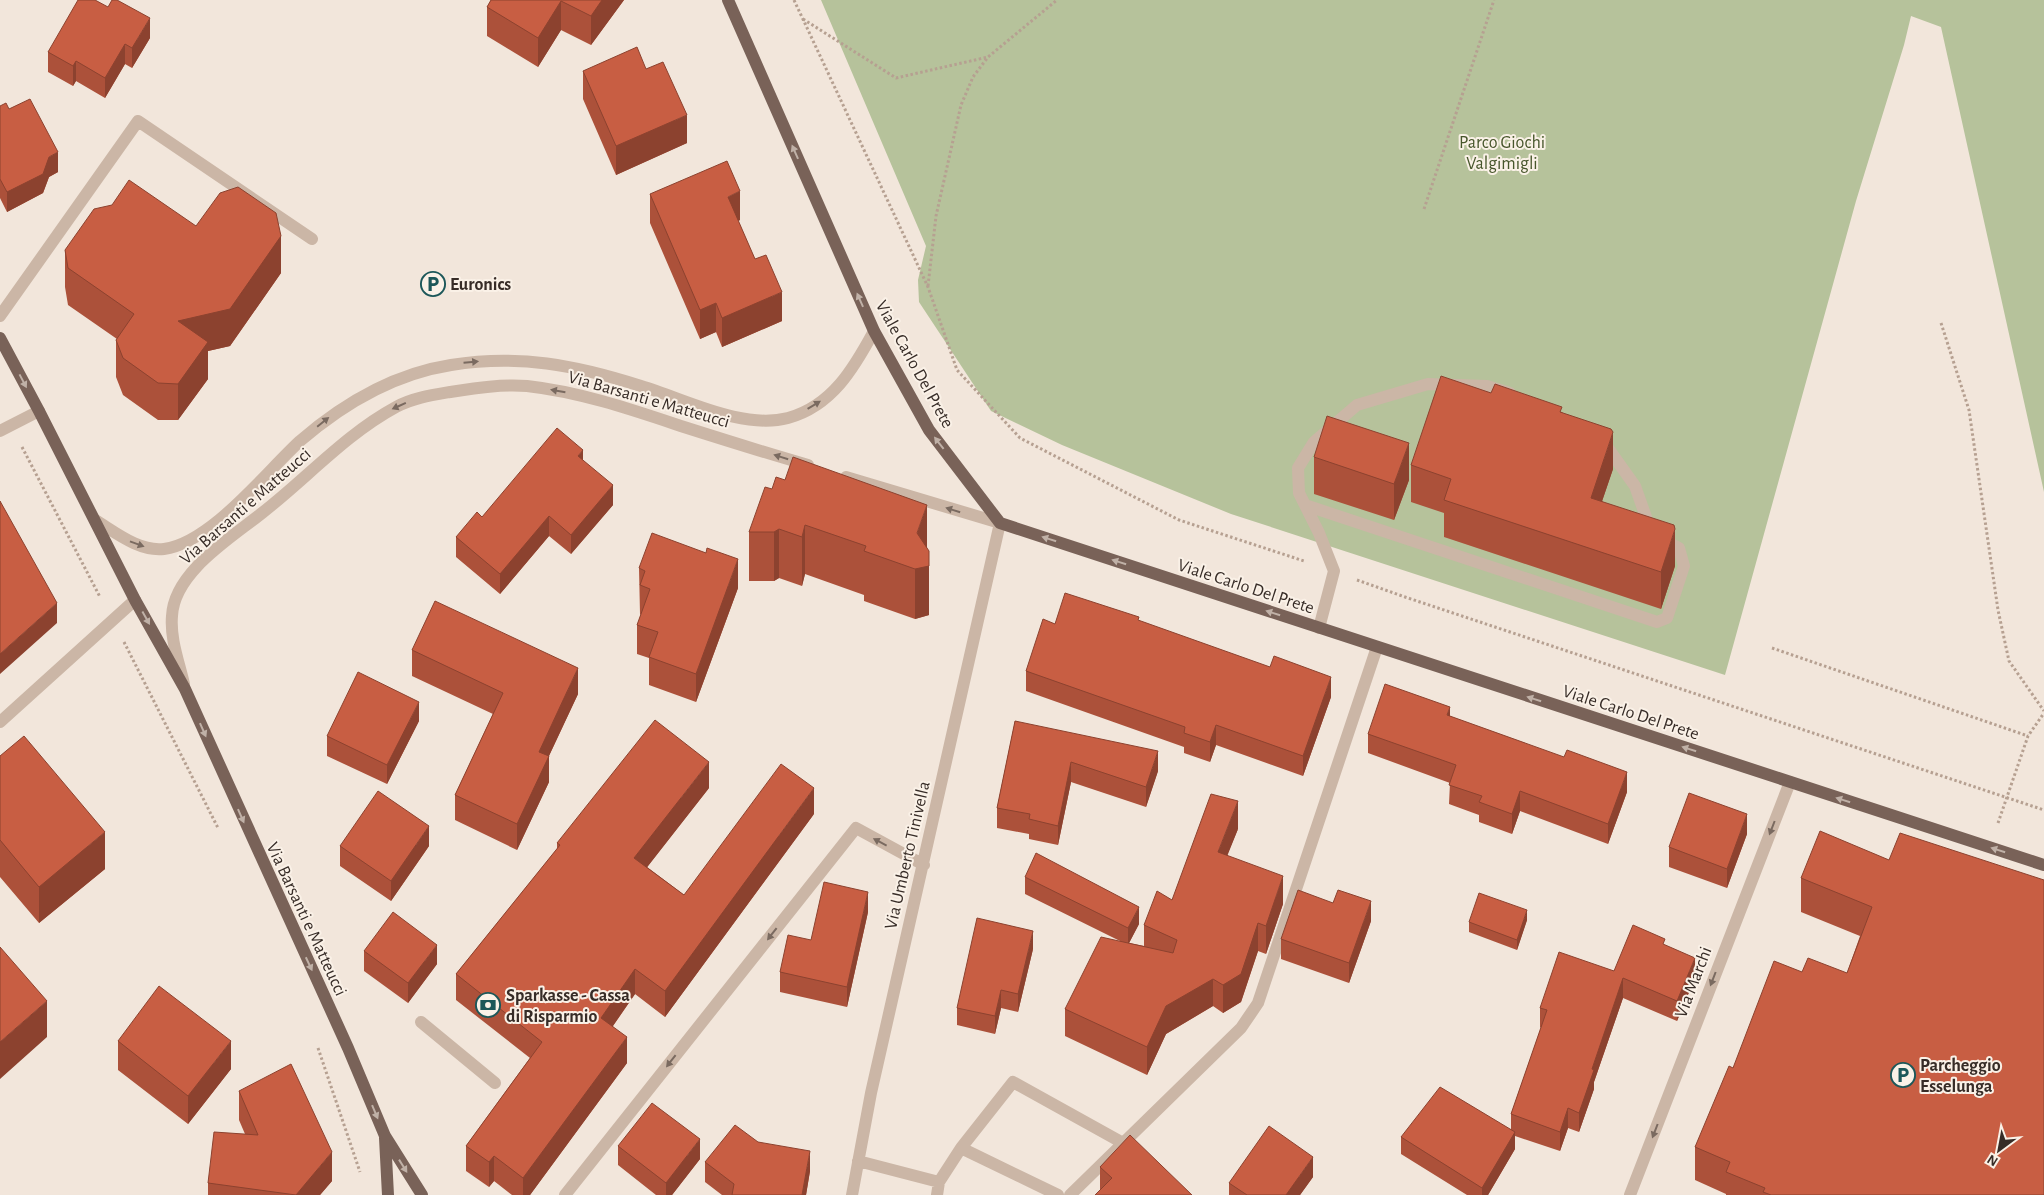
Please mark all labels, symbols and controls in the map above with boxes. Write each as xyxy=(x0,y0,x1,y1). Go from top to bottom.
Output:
park label: Parco Giochi Valgimigli xyxy=(1459,134,1545,173)
one-way arrow xyxy=(791,145,799,159)
parking icon: Euronics xyxy=(420,271,446,297)
place label: Euronics xyxy=(450,276,511,294)
one-way arrow xyxy=(856,293,864,307)
street label: Viale Carlo Del Prete xyxy=(872,298,957,431)
one-way arrow xyxy=(463,358,479,366)
street label: Via Barsanti e Matteucci xyxy=(566,368,732,432)
one-way arrow xyxy=(19,374,27,388)
one-way arrow xyxy=(550,386,566,394)
one-way arrow xyxy=(808,401,821,410)
one-way arrow xyxy=(392,403,406,411)
one-way arrow xyxy=(316,417,329,428)
one-way arrow xyxy=(933,436,944,449)
street label: Via Barsanti e Matteucci xyxy=(177,445,315,568)
one-way arrow xyxy=(773,453,788,461)
one-way arrow xyxy=(945,505,960,513)
one-way arrow xyxy=(1041,535,1056,543)
one-way arrow xyxy=(130,541,145,548)
street label: Viale Carlo Del Prete xyxy=(1175,556,1316,618)
one-way arrow xyxy=(1111,558,1126,566)
one-way arrow xyxy=(1265,609,1280,617)
one-way arrow xyxy=(142,611,150,626)
street label: Viale Carlo Del Prete xyxy=(1560,682,1701,744)
one-way arrow xyxy=(1527,694,1542,702)
one-way arrow xyxy=(200,723,208,737)
one-way arrow xyxy=(1681,745,1696,752)
street label: Via Umberto Tinivella xyxy=(882,779,934,931)
one-way arrow xyxy=(1836,795,1851,803)
one-way arrow xyxy=(238,809,246,823)
one-way arrow xyxy=(1768,820,1775,835)
one-way arrow xyxy=(873,838,888,846)
street label: Via Barsanti e Matteucci xyxy=(263,840,350,999)
one-way arrow xyxy=(1990,846,2005,854)
one-way arrow xyxy=(767,927,778,940)
street label: Via Marchi xyxy=(1672,944,1716,1020)
one-way arrow xyxy=(305,957,313,971)
one-way arrow xyxy=(1709,972,1717,986)
place label: Sparkasse - Cassa di Risparmio xyxy=(506,987,630,1026)
bank icon: Sparkasse - Cassa di Risparmio xyxy=(475,992,501,1018)
one-way arrow xyxy=(666,1054,677,1067)
place label: Parcheggio Esselunga xyxy=(1920,1057,2001,1096)
parking icon: Parcheggio Esselunga xyxy=(1890,1062,1916,1088)
one-way arrow xyxy=(372,1105,380,1119)
one-way arrow xyxy=(1650,1123,1658,1138)
north arrow xyxy=(1974,1125,2024,1175)
text: N xyxy=(1985,1152,2000,1169)
one-way arrow xyxy=(398,1159,408,1172)

